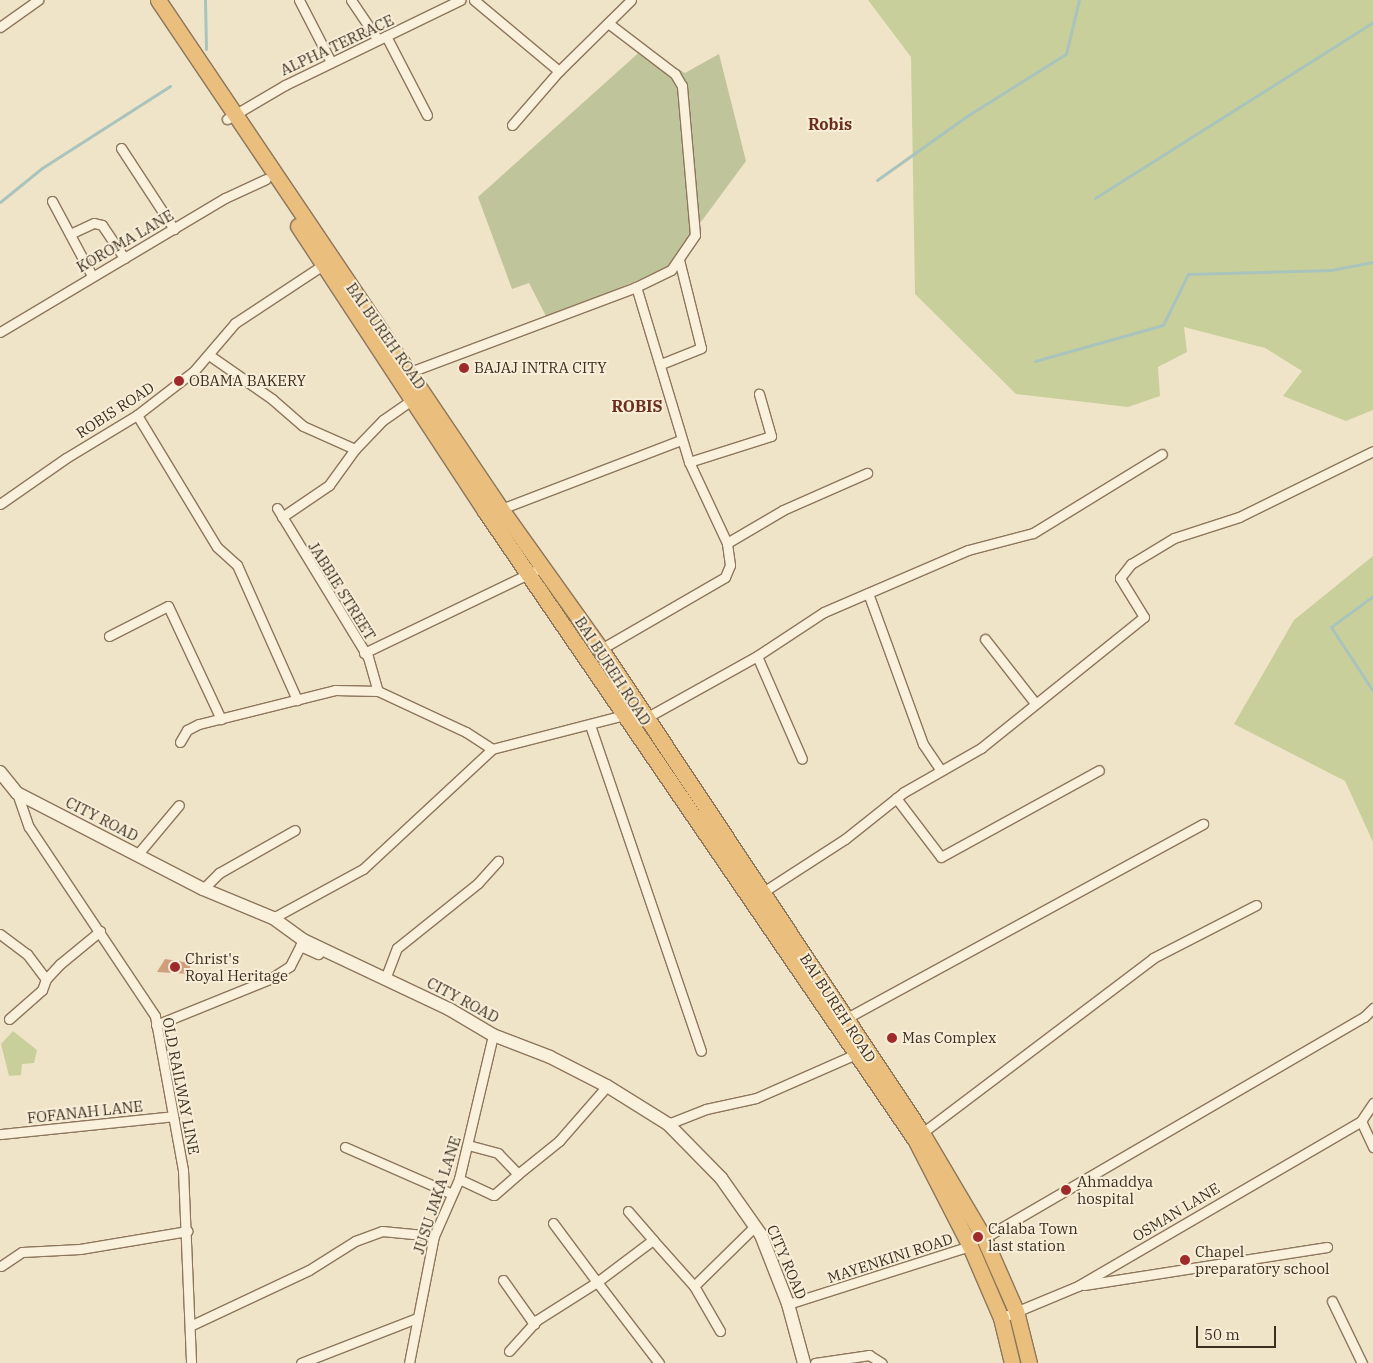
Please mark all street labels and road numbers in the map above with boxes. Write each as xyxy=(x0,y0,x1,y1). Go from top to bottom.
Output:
street label: ALPHA TERRACE xyxy=(277,11,397,79)
street label: KOROMA LANE xyxy=(73,206,177,276)
street label: BAI BUREH ROAD xyxy=(343,279,429,393)
street label: ROBIS ROAD xyxy=(73,378,157,442)
street label: JABBIE STREET xyxy=(305,538,379,644)
street label: BAI BUREH ROAD xyxy=(571,613,655,729)
street label: CITY ROAD xyxy=(63,793,141,845)
street label: BAI BUREH ROAD xyxy=(796,950,880,1066)
street label: CITY ROAD xyxy=(424,973,502,1027)
street label: OLD RAILWAY LINE xyxy=(159,1016,203,1156)
street label: FOFANAH LANE xyxy=(26,1097,144,1127)
street label: JUSU JAKA LANE xyxy=(409,1134,465,1256)
street label: OSMAN LANE xyxy=(1129,1179,1223,1245)
street label: CITY ROAD xyxy=(763,1222,811,1302)
street label: MAYENKINI ROAD xyxy=(825,1229,955,1287)

